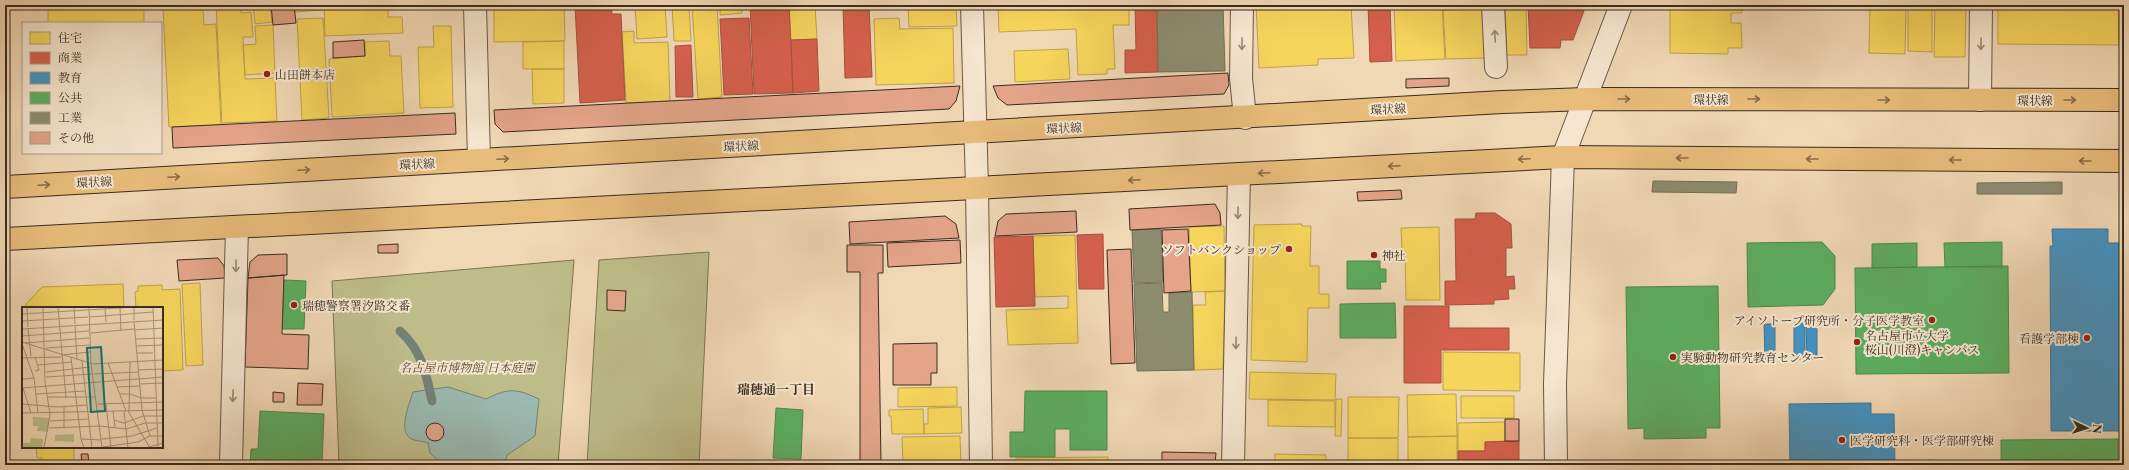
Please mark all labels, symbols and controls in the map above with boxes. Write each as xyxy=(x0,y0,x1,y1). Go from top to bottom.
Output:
legend xyxy=(22,22,162,154)
text: 住宅 xyxy=(58,30,82,45)
one-way arrow xyxy=(1491,30,1499,43)
one-way arrow xyxy=(1238,37,1246,50)
one-way arrow xyxy=(1977,37,1985,50)
text: 商業 xyxy=(58,50,82,65)
place label: 山田餅本店 xyxy=(275,67,335,82)
marker: 山田餅本店 xyxy=(262,69,272,79)
text: 教育 xyxy=(58,70,82,85)
text: 公共 xyxy=(58,90,82,105)
street label: 環状線 xyxy=(1693,92,1729,107)
street label: 環状線 xyxy=(2017,93,2053,108)
one-way arrow xyxy=(1617,95,1630,103)
one-way arrow xyxy=(1747,95,1760,103)
one-way arrow xyxy=(1877,96,1890,103)
one-way arrow xyxy=(2063,96,2076,104)
street label: 環状線 xyxy=(1370,101,1406,117)
text: 工業 xyxy=(58,110,82,125)
street label: 環状線 xyxy=(1046,120,1082,136)
text: その他 xyxy=(58,130,94,145)
street label: 環状線 xyxy=(723,138,759,154)
one-way arrow xyxy=(1676,154,1689,162)
one-way arrow xyxy=(496,155,509,163)
one-way arrow xyxy=(1806,155,1819,163)
street label: 環状線 xyxy=(399,156,435,172)
one-way arrow xyxy=(1518,156,1531,163)
one-way arrow xyxy=(1949,156,1962,164)
one-way arrow xyxy=(2079,157,2092,165)
one-way arrow xyxy=(1388,163,1401,170)
one-way arrow xyxy=(297,167,310,174)
one-way arrow xyxy=(1258,169,1271,177)
street label: 環状線 xyxy=(76,174,112,190)
one-way arrow xyxy=(167,174,180,181)
one-way arrow xyxy=(1128,176,1141,183)
one-way arrow xyxy=(37,181,50,188)
one-way arrow xyxy=(1234,206,1242,219)
place label: ソフトバンクショップ xyxy=(1162,242,1281,257)
marker: ソフトバンクショップ xyxy=(1284,244,1294,254)
place label: 神社 xyxy=(1382,248,1406,263)
marker: 神社 xyxy=(1369,250,1379,260)
one-way arrow xyxy=(232,259,240,272)
place label: 瑞穂警察署汐路交番 xyxy=(302,298,410,313)
marker: 瑞穂警察署汐路交番 xyxy=(289,300,299,310)
inset map xyxy=(22,307,163,448)
place label: アイソトープ研究所・分子医学教室 xyxy=(1734,313,1924,328)
marker: アイソトープ研究所・分子医学教室 xyxy=(1927,315,1937,325)
place label: 名古屋市立大学 桜山(川澄)キャンパス xyxy=(1865,328,1979,357)
place label: 看護学部棟 xyxy=(2019,331,2079,346)
marker: 看護学部棟 xyxy=(2082,333,2092,343)
one-way arrow xyxy=(1232,336,1240,349)
marker: 名古屋市立大学 桜山(川澄)キャンパス xyxy=(1852,337,1862,347)
place label: 実験動物研究教育センター xyxy=(1681,350,1825,365)
marker: 実験動物研究教育センター xyxy=(1668,352,1678,362)
park label: 名古屋市博物館 日本庭園 xyxy=(399,360,537,375)
district label: 瑞穂通一丁目 xyxy=(737,381,815,397)
one-way arrow xyxy=(229,389,237,402)
north arrow xyxy=(2067,408,2107,448)
text: N xyxy=(2090,423,2104,434)
place label: 医学研究科・医学部研究棟 xyxy=(1850,433,1994,448)
marker: 医学研究科・医学部研究棟 xyxy=(1837,435,1847,445)

